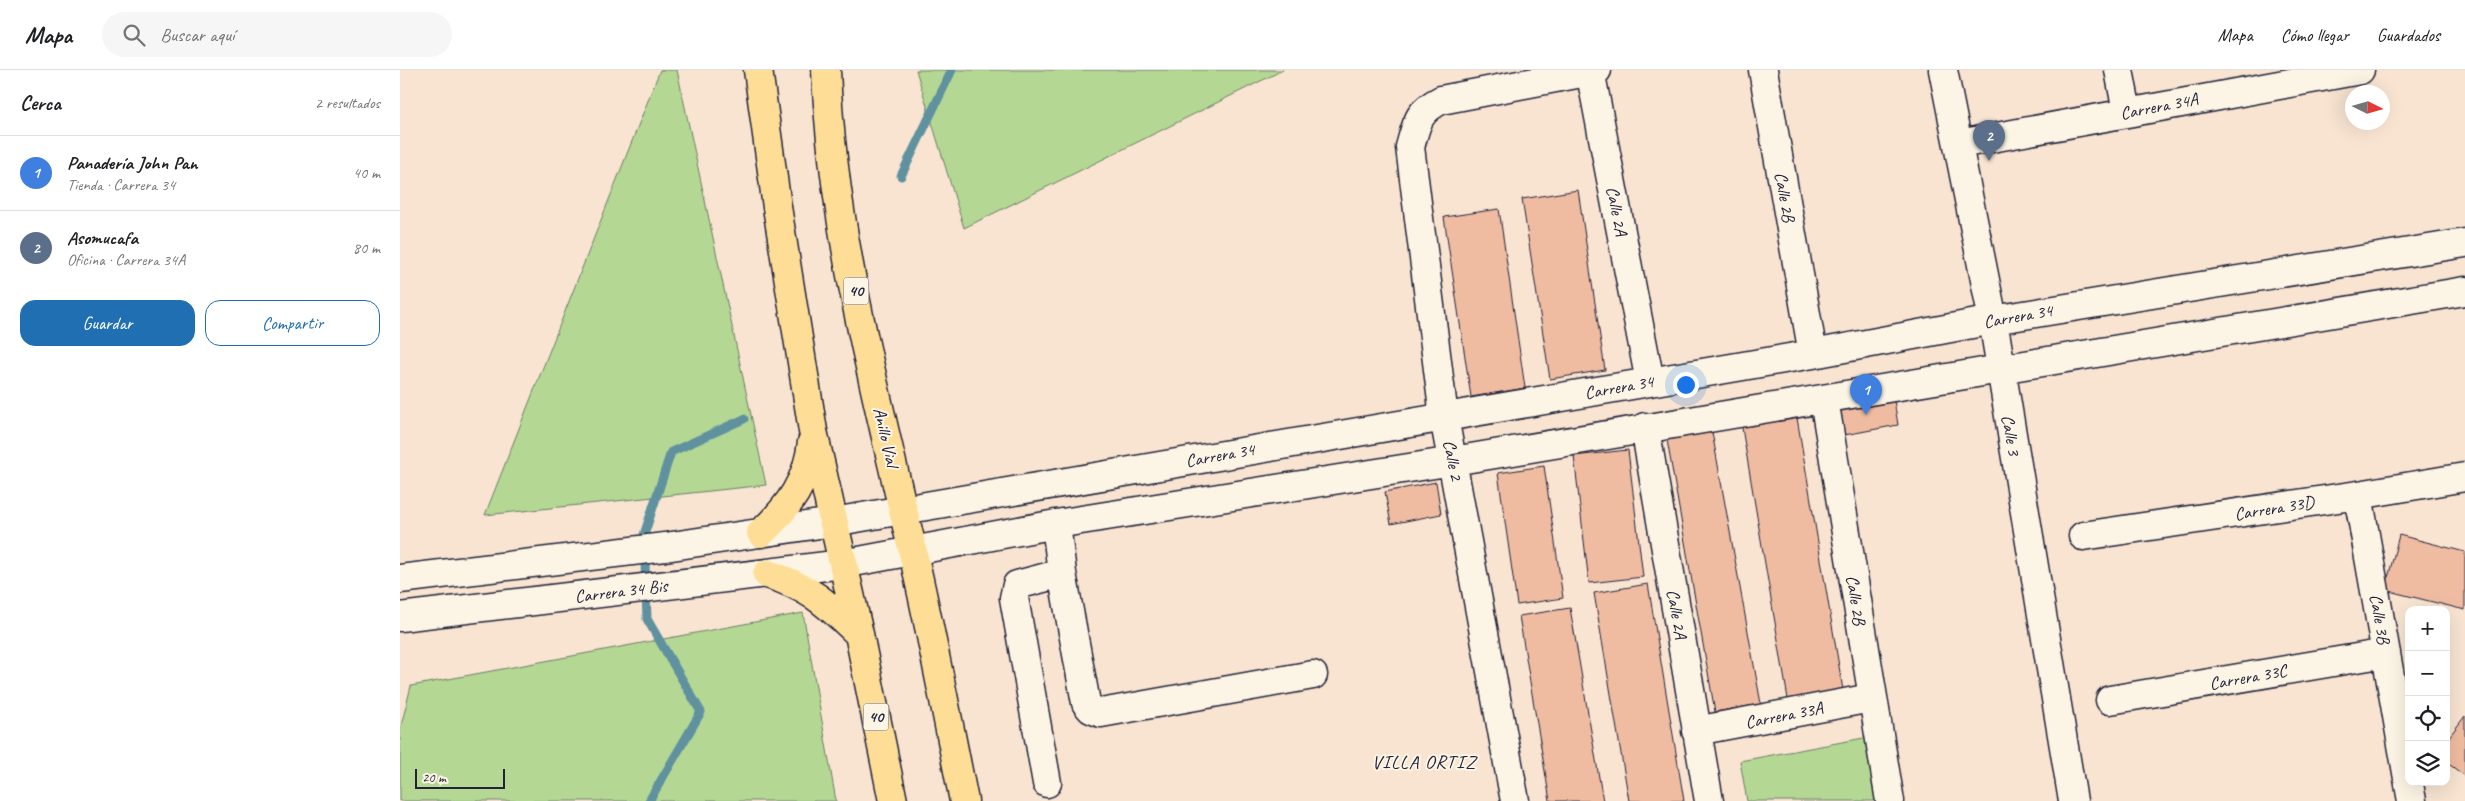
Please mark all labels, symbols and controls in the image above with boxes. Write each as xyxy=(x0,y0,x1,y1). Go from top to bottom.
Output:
search box xyxy=(102,12,452,57)
text: Mapa xyxy=(25,20,72,50)
icon: search xyxy=(120,21,148,49)
text: Buscar aquí xyxy=(160,23,235,47)
text: Mapa xyxy=(2218,24,2253,46)
text: Cómo llegar xyxy=(2281,24,2349,46)
text: Guardados xyxy=(2377,24,2440,46)
north arrow xyxy=(2345,85,2390,130)
street label: Carrera 34A xyxy=(2118,88,2201,124)
text: Cerca xyxy=(20,90,61,116)
text: 2 resultados xyxy=(315,93,380,113)
pin: 2 xyxy=(1973,120,2005,161)
text: Panadería John Pan xyxy=(67,151,197,175)
text: 1 xyxy=(32,163,40,183)
text: 40 m xyxy=(353,163,380,183)
street label: Calle 2B xyxy=(1770,170,1800,225)
text: Tienda · Carrera 34 xyxy=(67,175,175,195)
street label: Calle 2A xyxy=(1601,184,1633,238)
text: Asomucafa xyxy=(67,226,138,250)
text: 2 xyxy=(32,238,40,258)
text: 80 m xyxy=(353,238,380,258)
text: Oficina · Carrera 34A xyxy=(67,250,185,270)
road number: 40 xyxy=(844,278,868,305)
street label: Carrera 34 xyxy=(1982,299,2056,333)
button: Guardar xyxy=(20,300,195,346)
button: Compartir xyxy=(205,300,380,346)
street label: Carrera 34 xyxy=(1583,370,1657,404)
your location xyxy=(1673,372,1699,398)
pin: 1 xyxy=(1850,374,1882,415)
street label: Anillo Vial xyxy=(869,405,904,472)
street label: Calle 3 xyxy=(1997,413,2026,459)
street label: Carrera 34 xyxy=(1184,438,1258,472)
street label: Calle 2 xyxy=(1438,438,1468,484)
street label: Carrera 33D xyxy=(2233,491,2317,525)
street label: Carrera 34 Bis xyxy=(574,574,670,608)
street label: Calle 2B xyxy=(1841,574,1871,628)
street label: Calle 2A xyxy=(1662,588,1692,641)
street label: Calle 3B xyxy=(2365,592,2395,647)
map controls xyxy=(2405,606,2450,786)
button: + xyxy=(2405,606,2450,651)
button: − xyxy=(2405,651,2450,696)
street label: Carrera 33C xyxy=(2208,659,2291,695)
button: locate xyxy=(2405,696,2450,741)
street label: Carrera 33A xyxy=(1743,697,1826,733)
road number: 40 xyxy=(864,704,888,730)
button: layers xyxy=(2405,741,2450,786)
district label: VILLA ORTIZ xyxy=(1372,750,1478,774)
scale bar xyxy=(415,766,505,789)
text: 20 m xyxy=(422,769,446,786)

